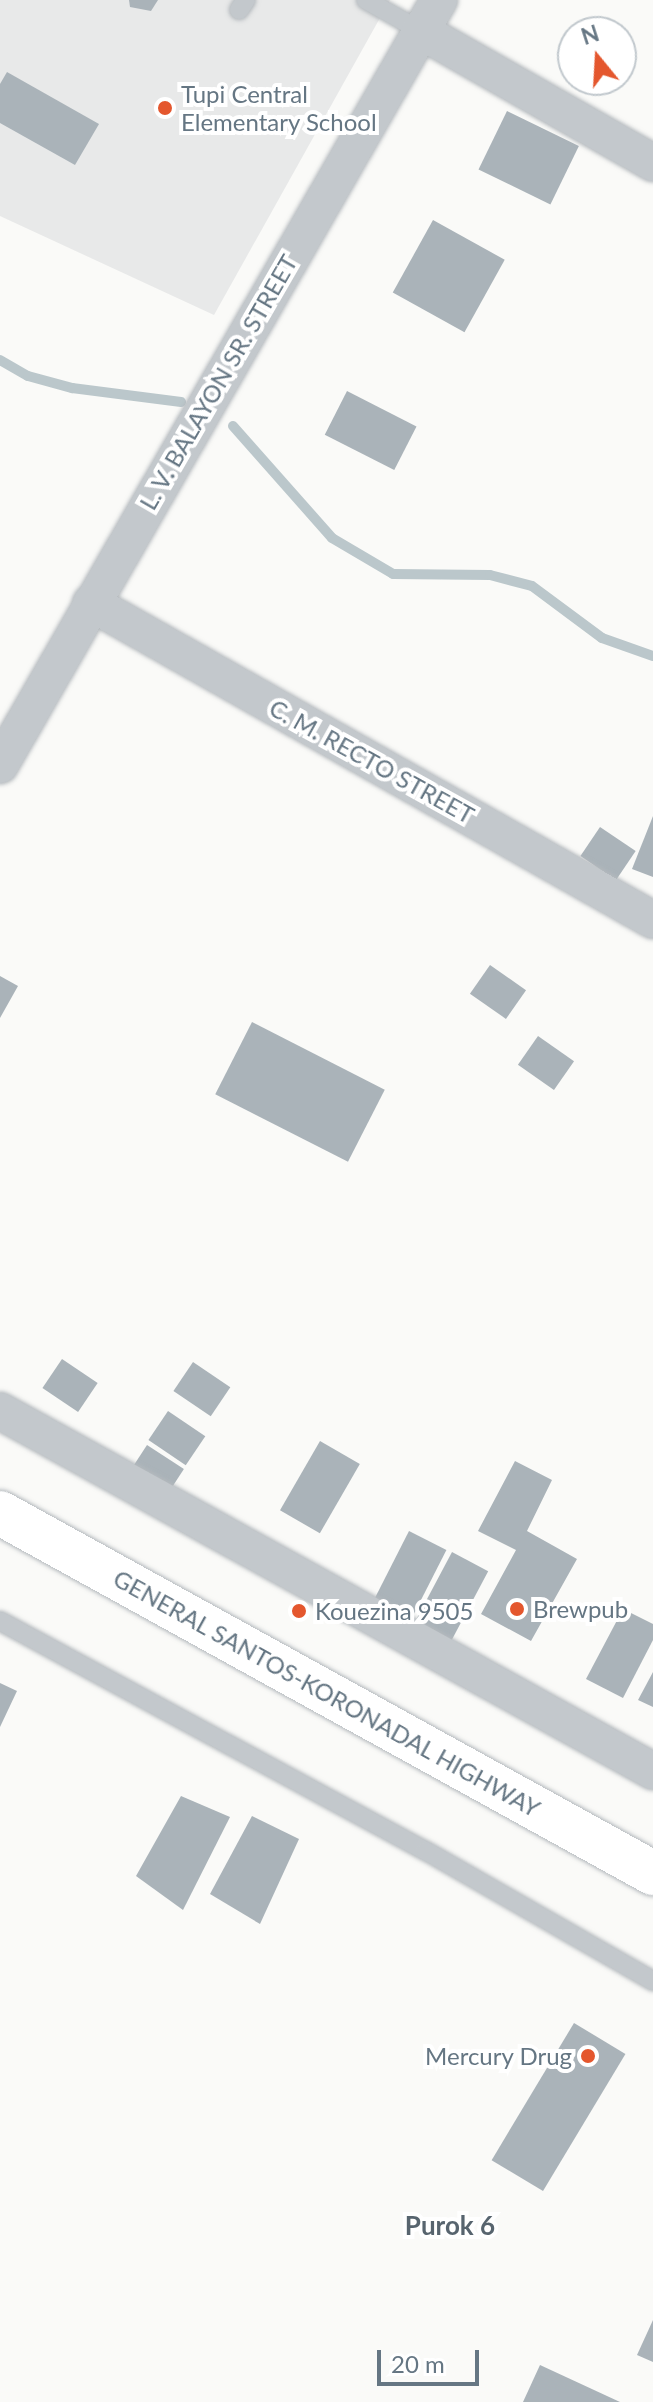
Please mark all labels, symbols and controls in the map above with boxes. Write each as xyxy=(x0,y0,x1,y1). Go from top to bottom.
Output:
north arrow xyxy=(557,16,637,96)
text: N xyxy=(578,19,602,50)
place label: Tupi Central Elementary School xyxy=(181,80,377,136)
marker: Tupi Central Elementary School xyxy=(156,99,174,117)
street label: L. V. BALAYON SR. STREET xyxy=(133,249,303,515)
street label: C. M. RECTO STREET xyxy=(265,693,479,829)
street label: GENERAL SANTOS-KORONADAL HIGHWAY xyxy=(108,1563,546,1823)
place label: Brewpub xyxy=(533,1595,628,1623)
place label: Kouezina 9505 xyxy=(315,1597,473,1625)
marker: Brewpub xyxy=(508,1600,526,1618)
marker: Kouezina 9505 xyxy=(290,1602,308,1620)
place label: Mercury Drug xyxy=(424,2042,572,2070)
marker: Mercury Drug xyxy=(579,2047,597,2065)
district label: Purok 6 xyxy=(405,2210,495,2242)
scale bar xyxy=(381,2334,483,2384)
text: 20 m xyxy=(391,2349,445,2378)

